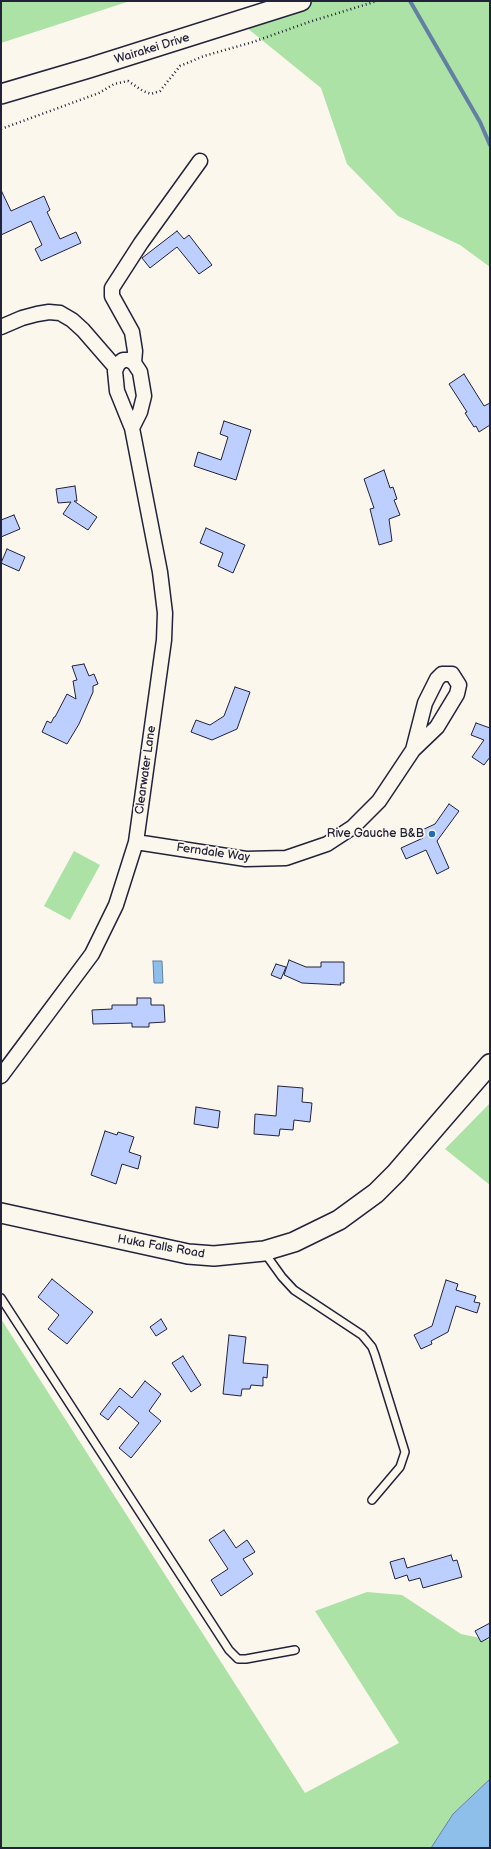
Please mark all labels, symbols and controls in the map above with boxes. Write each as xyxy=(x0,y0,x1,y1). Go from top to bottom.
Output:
street label: Wairakei Drive xyxy=(113,31,191,67)
street label: Clearwater Lane xyxy=(133,725,159,815)
place label: Rive Gauche B&B xyxy=(327,827,424,841)
marker: Rive Gauche B&B xyxy=(427,829,437,839)
street label: Ferndale Way xyxy=(175,841,251,865)
street label: Huka Falls Road xyxy=(116,1232,206,1262)

